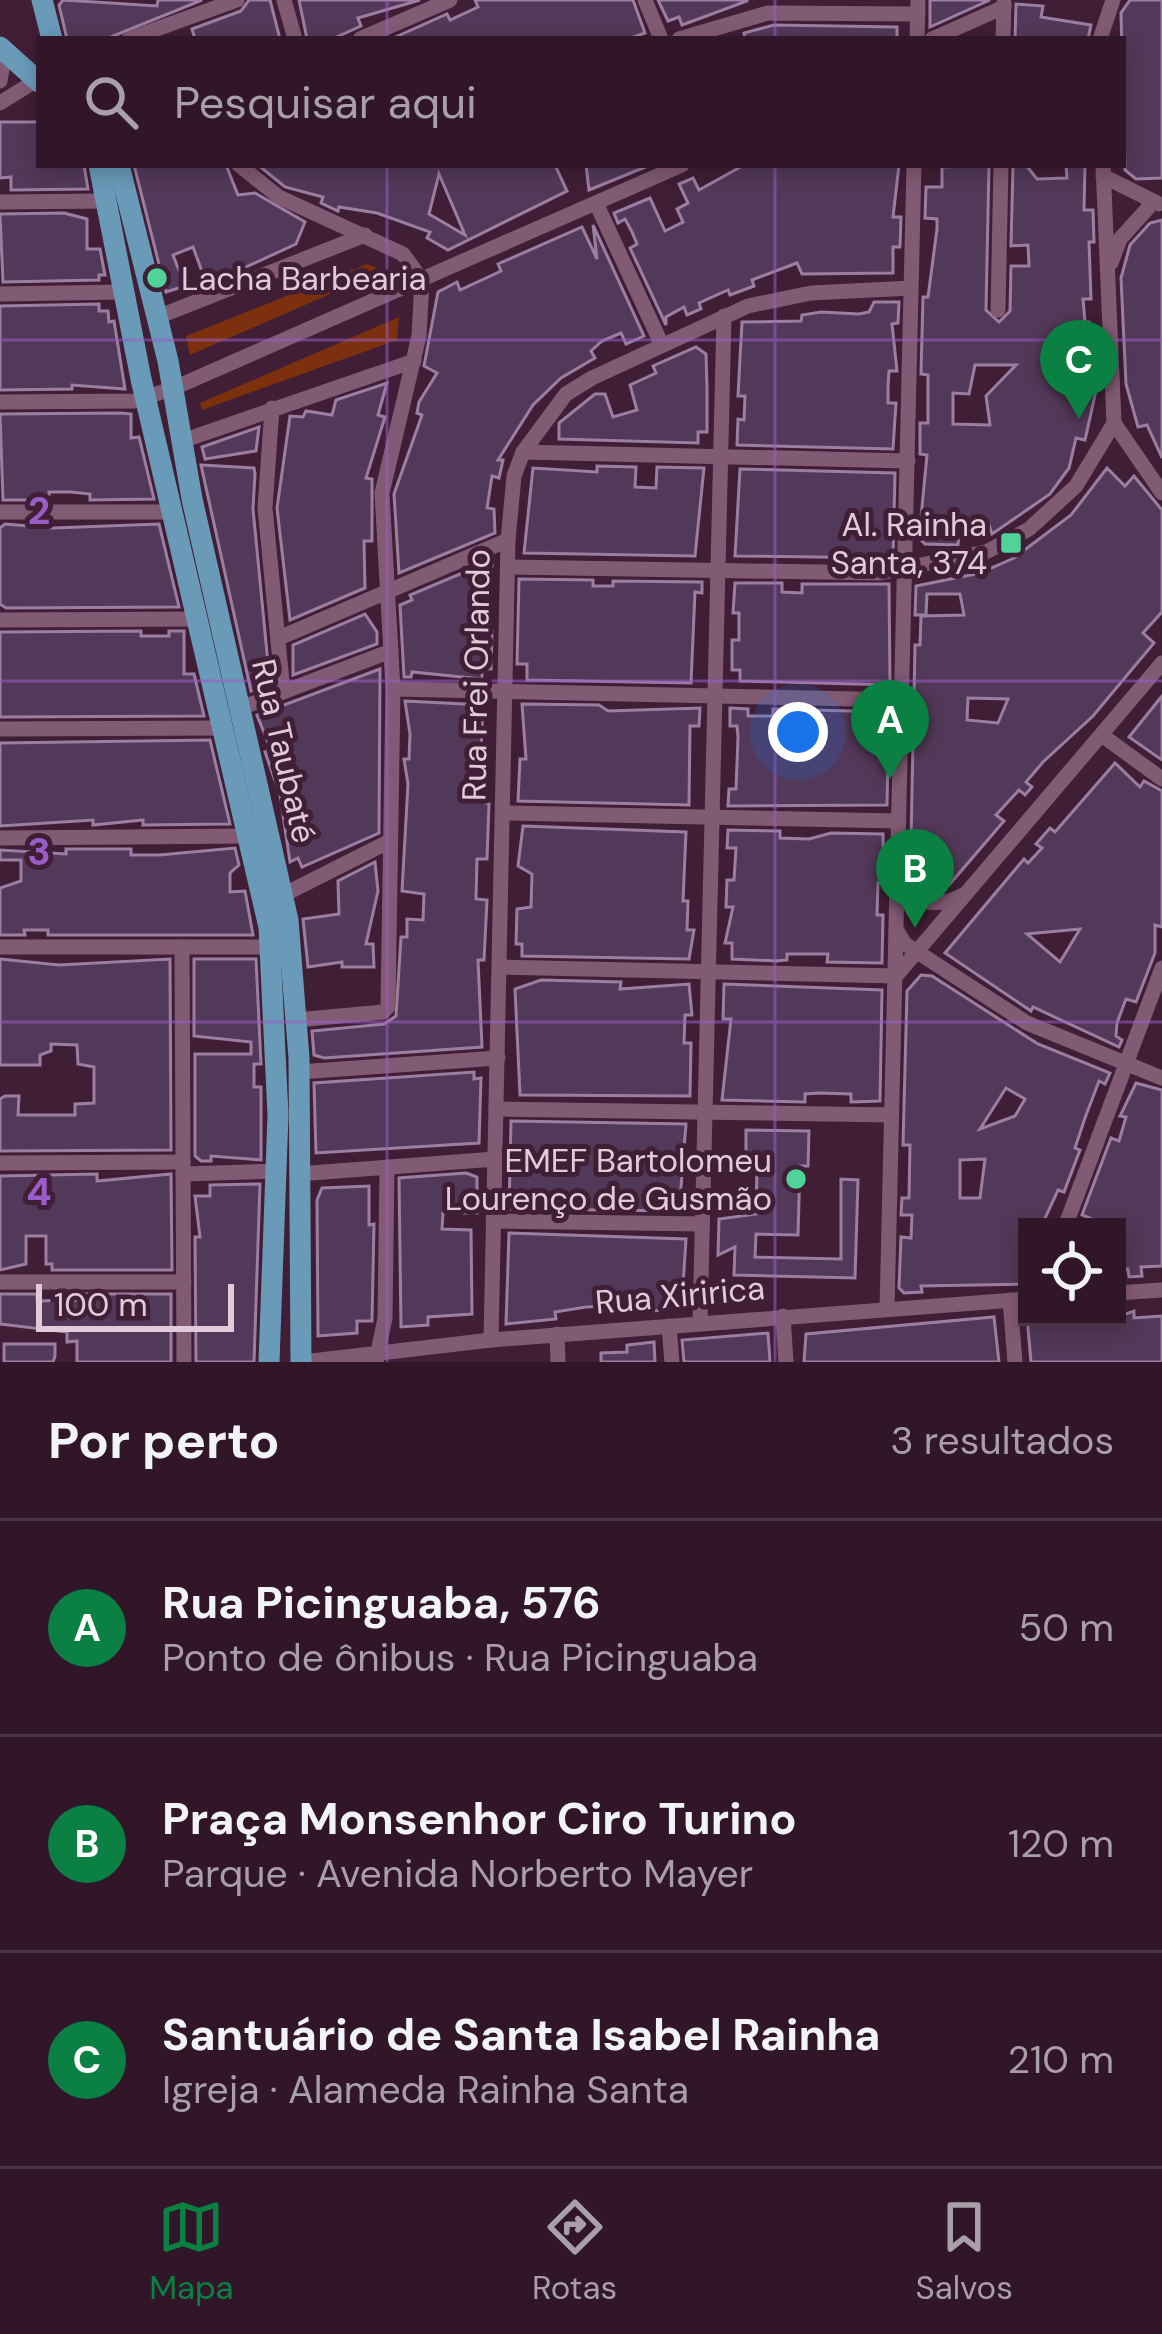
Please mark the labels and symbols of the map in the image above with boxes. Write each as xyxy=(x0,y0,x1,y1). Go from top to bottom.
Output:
place label: Lacha Barbearia xyxy=(181,257,426,300)
marker: Lacha Barbearia xyxy=(144,265,170,291)
pin: C xyxy=(1040,320,1118,419)
text: 2 xyxy=(28,485,50,536)
place label: Al. Rainha Santa, 374 xyxy=(831,503,987,584)
marker: Al. Rainha Santa, 374 xyxy=(998,530,1024,556)
street label: Rua Frei Orlando xyxy=(452,549,500,801)
street label: Rua Taubaté xyxy=(242,655,326,847)
pin: A xyxy=(851,680,929,779)
your location xyxy=(768,702,828,762)
text: 3 xyxy=(27,826,51,877)
pin: B xyxy=(876,829,954,928)
place label: EMEF Bartolomeu Lourenço de Gusmão xyxy=(445,1139,772,1220)
text: 4 xyxy=(26,1166,52,1217)
marker: EMEF Bartolomeu Lourenço de Gusmão xyxy=(783,1166,809,1192)
street label: Rua Xiririca xyxy=(593,1266,767,1324)
scale bar xyxy=(36,1278,234,1331)

